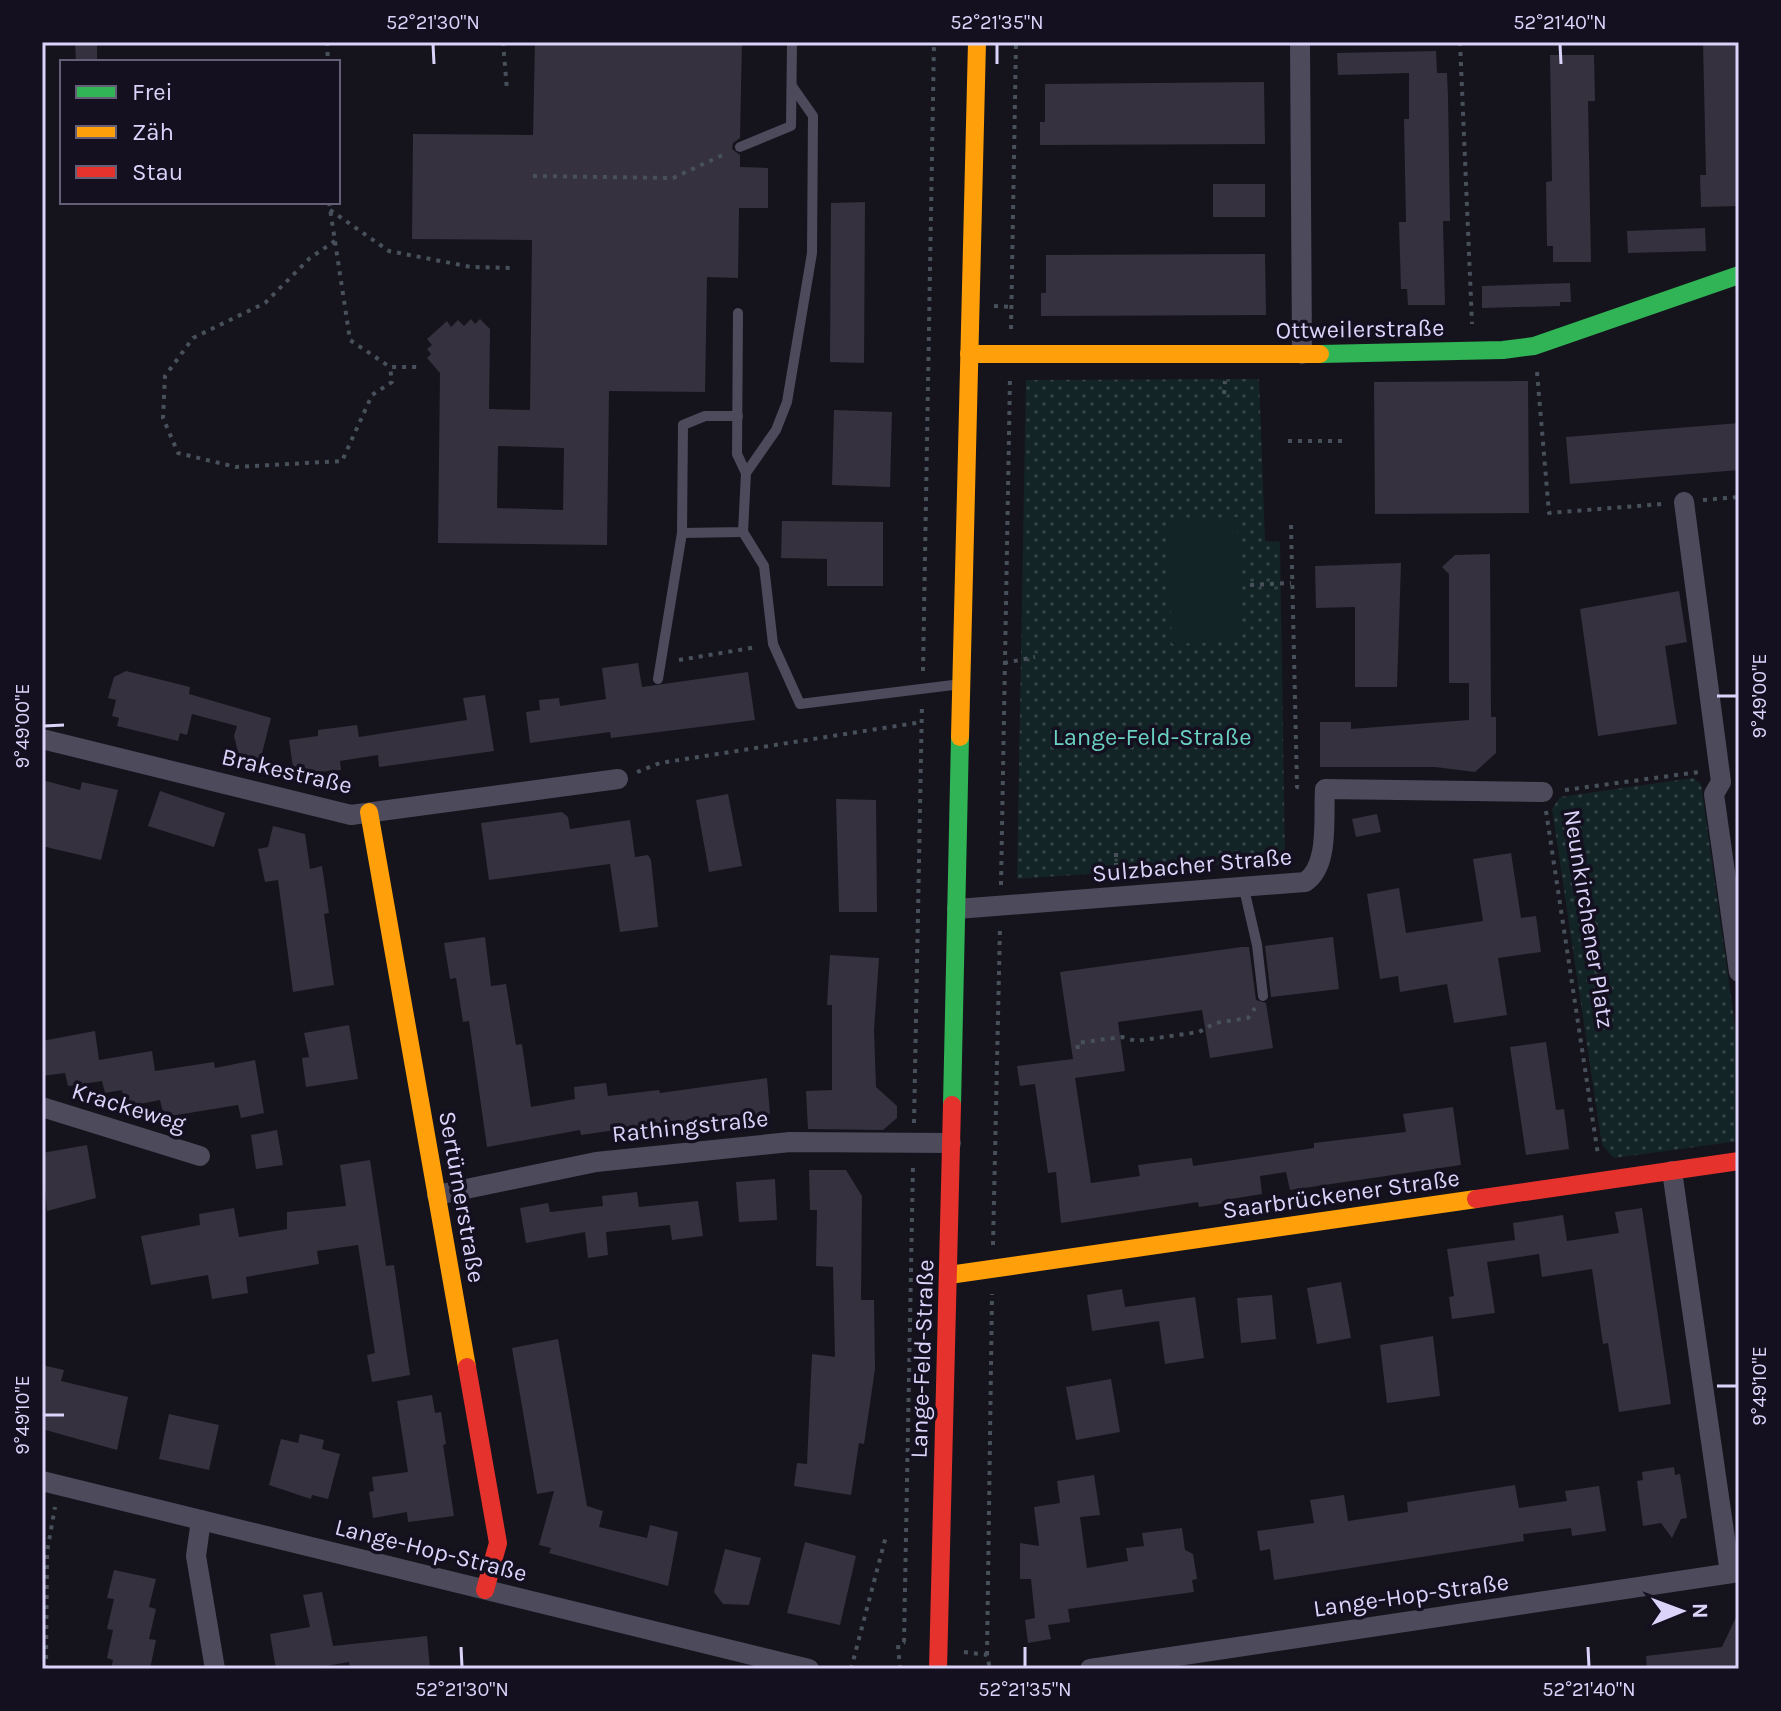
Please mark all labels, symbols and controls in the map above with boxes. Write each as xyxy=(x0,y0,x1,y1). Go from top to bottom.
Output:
text: 52°21'30"N xyxy=(386,11,480,34)
text: 52°21'35"N xyxy=(950,11,1044,34)
text: 52°21'40"N xyxy=(1513,11,1607,34)
legend xyxy=(60,60,340,204)
text: Frei xyxy=(132,78,173,106)
text: Zäh xyxy=(132,118,174,146)
text: Stau xyxy=(132,158,183,186)
street label: Ottweilerstraße xyxy=(1275,314,1445,344)
text: 9°49'00"E xyxy=(1748,654,1771,738)
text: 9°49'00"E xyxy=(11,684,34,768)
park label: Lange-Feld-Straße xyxy=(1052,723,1252,751)
street label: Brakestraße xyxy=(219,742,355,800)
street label: Neunkirchener Platz xyxy=(1558,808,1620,1030)
street label: Sulzbacher Straße xyxy=(1091,842,1293,888)
street label: Krackeweg xyxy=(68,1076,190,1138)
street label: Rathingstraße xyxy=(610,1104,770,1148)
street label: Sertürnerstraße xyxy=(433,1109,491,1285)
street label: Saarbrückener Straße xyxy=(1221,1164,1461,1224)
street label: Lange-Feld-Straße xyxy=(905,1259,939,1459)
text: 9°49'10"E xyxy=(1748,1346,1771,1426)
text: 9°49'10"E xyxy=(11,1375,34,1455)
street label: Lange-Hop-Straße xyxy=(332,1513,530,1587)
street label: Lange-Hop-Straße xyxy=(1311,1567,1511,1623)
north arrow xyxy=(1641,1571,1721,1651)
text: N xyxy=(1687,1603,1713,1619)
text: 52°21'30"N xyxy=(415,1678,509,1701)
text: 52°21'35"N xyxy=(978,1678,1072,1701)
text: 52°21'40"N xyxy=(1542,1678,1636,1701)

